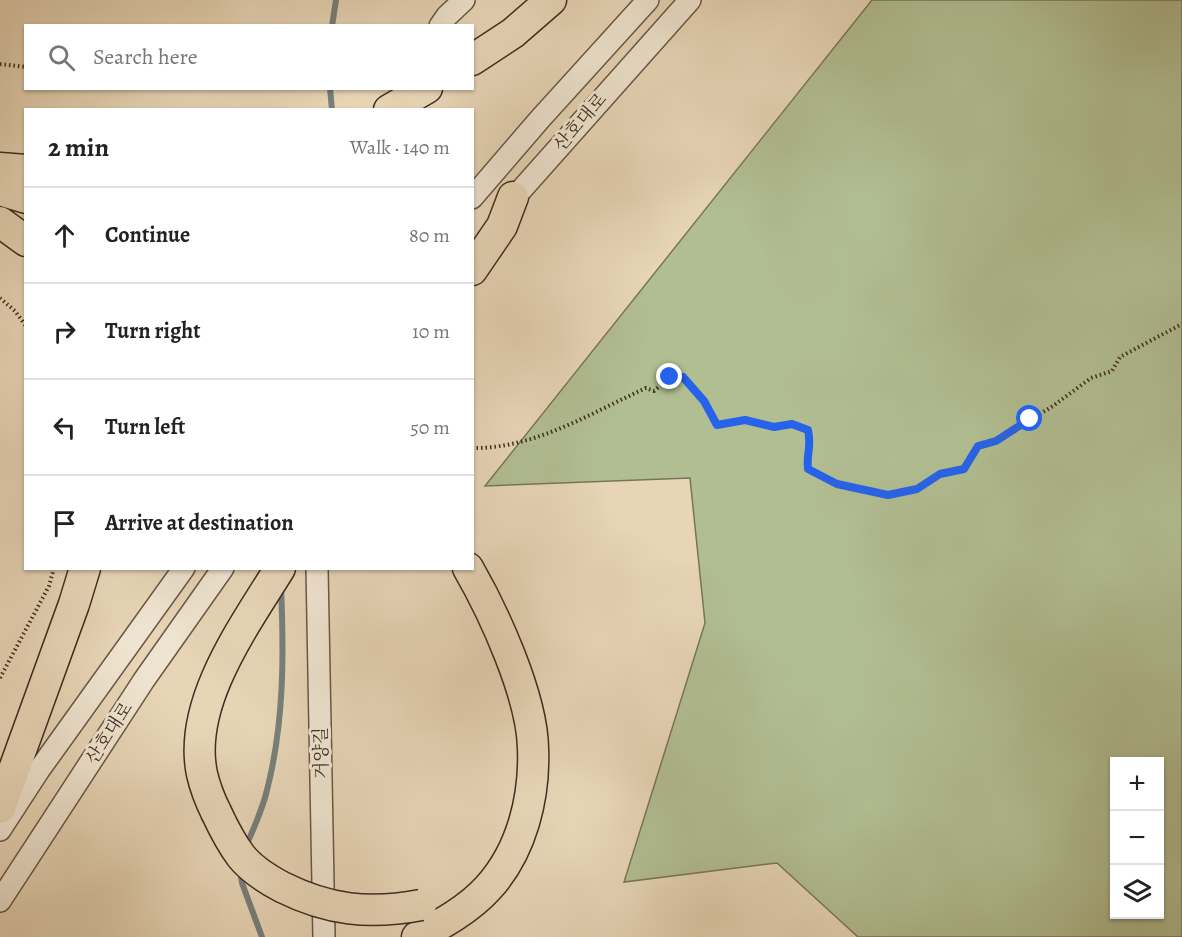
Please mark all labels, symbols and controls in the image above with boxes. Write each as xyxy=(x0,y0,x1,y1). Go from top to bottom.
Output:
search box xyxy=(24,24,474,90)
icon: search xyxy=(45,41,78,74)
text: Search here xyxy=(93,42,198,72)
street label: 산호대로 xyxy=(548,88,612,156)
text: 2 min xyxy=(48,130,109,165)
text: Walk · 140 m xyxy=(350,134,450,161)
icon: ahead xyxy=(48,219,81,252)
text: Continue xyxy=(105,220,190,250)
text: 80 m xyxy=(409,222,450,249)
icon: right xyxy=(48,315,81,348)
text: Turn right xyxy=(105,316,201,346)
text: 10 m xyxy=(412,318,450,345)
route end xyxy=(656,363,682,389)
route start xyxy=(1016,405,1042,431)
icon: left xyxy=(48,411,81,444)
text: Turn left xyxy=(105,412,185,442)
text: 50 m xyxy=(410,414,450,441)
icon: arrive xyxy=(48,507,81,540)
text: Arrive at destination xyxy=(105,508,294,538)
street label: 산호대로 xyxy=(80,697,138,769)
street label: 거양길 xyxy=(309,727,333,779)
map controls xyxy=(1110,757,1164,919)
button: + xyxy=(1110,757,1164,811)
button: − xyxy=(1110,811,1164,865)
button: layers xyxy=(1110,865,1164,919)

